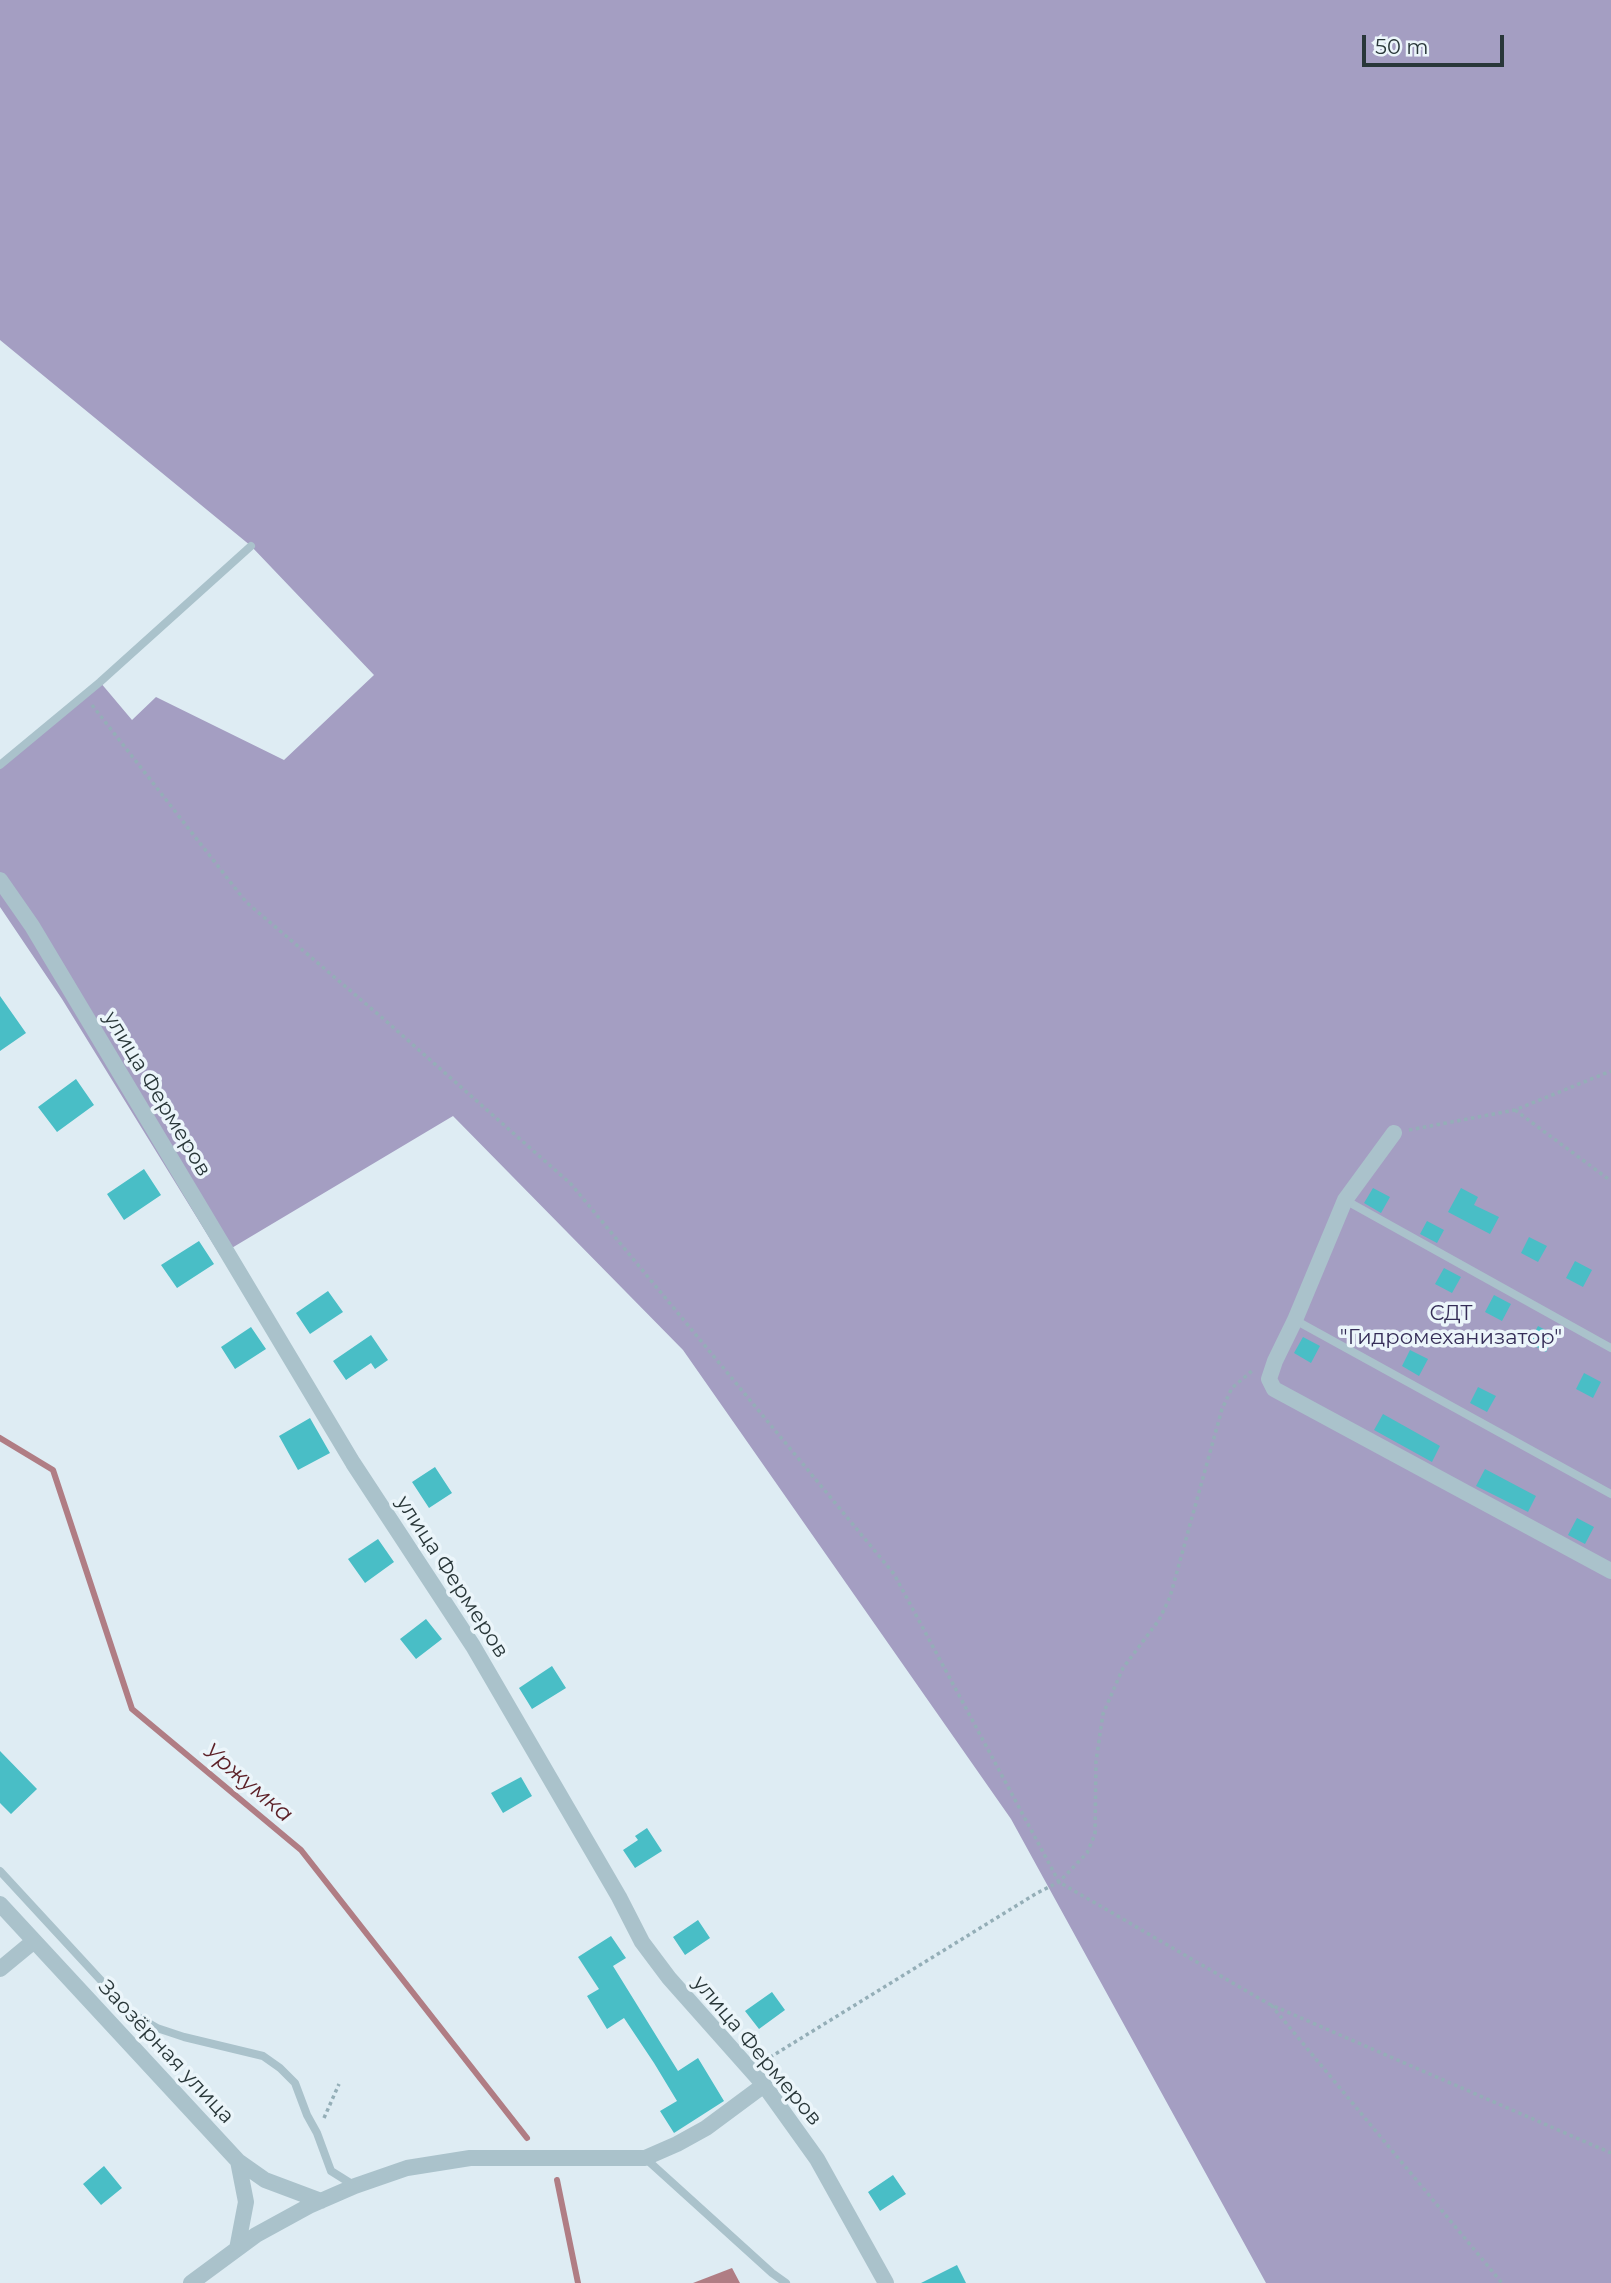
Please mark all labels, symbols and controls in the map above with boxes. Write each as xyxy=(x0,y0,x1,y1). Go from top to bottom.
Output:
scale bar xyxy=(1366,21,1508,65)
text: 50 m xyxy=(1375,34,1429,59)
street label: улица Фермеров xyxy=(98,1007,216,1181)
park label: СДТ "Гидромеханизатор" xyxy=(1340,1301,1562,1351)
street label: улица Фермеров xyxy=(390,1491,514,1663)
water label: Уржумка xyxy=(198,1738,298,1828)
street label: улица Фермеров xyxy=(687,1971,827,2131)
street label: Заозёрная улица xyxy=(93,1975,239,2129)

